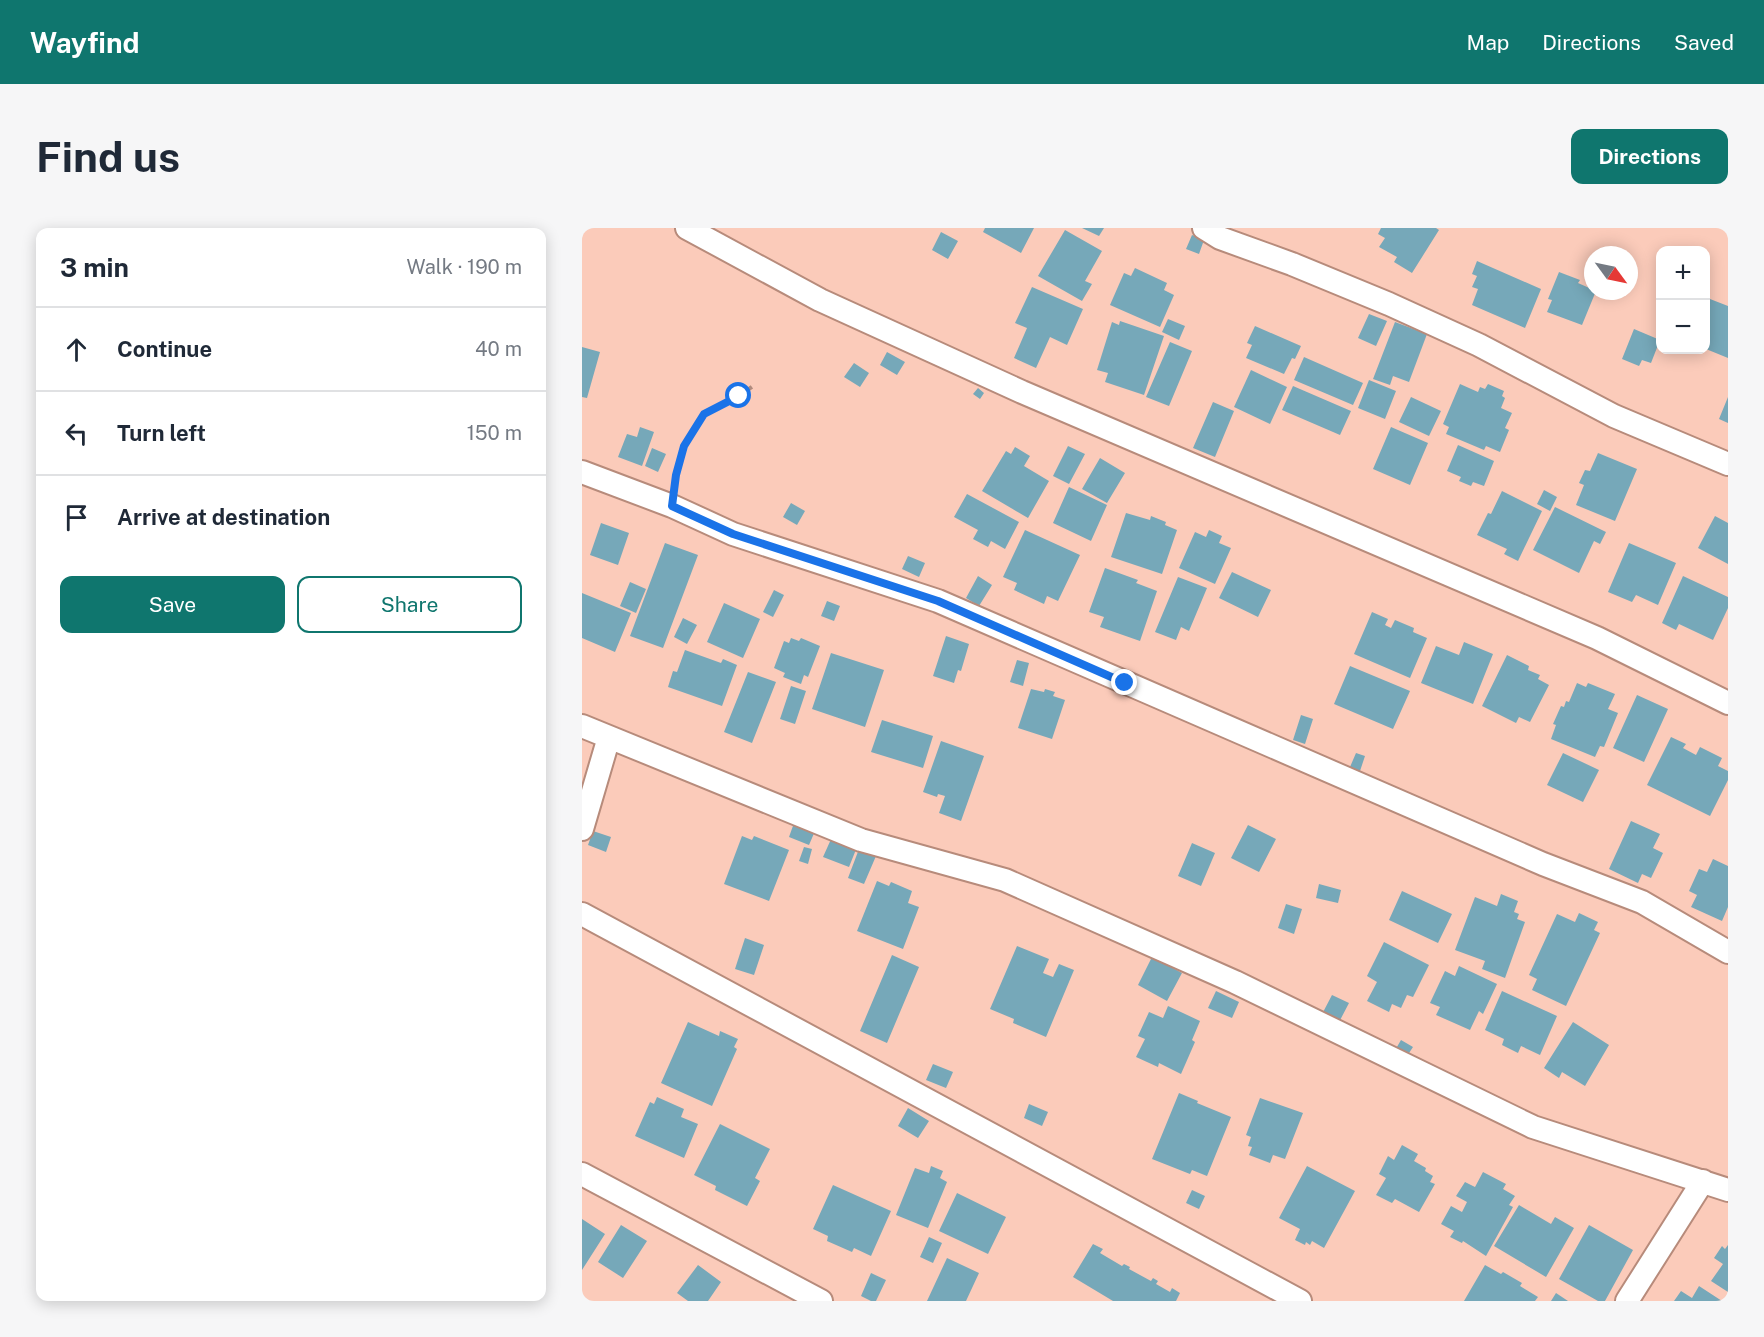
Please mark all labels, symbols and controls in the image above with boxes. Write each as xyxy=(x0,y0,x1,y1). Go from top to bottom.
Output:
text: Wayfind xyxy=(30,26,140,59)
text: Map xyxy=(1467,30,1509,55)
text: Directions xyxy=(1542,30,1641,55)
text: Saved xyxy=(1674,30,1734,55)
button: Directions xyxy=(1571,129,1728,184)
text: Find us xyxy=(36,132,180,181)
north arrow xyxy=(1584,246,1638,300)
map controls xyxy=(1656,246,1710,354)
button: + xyxy=(1656,246,1710,300)
text: 3 min xyxy=(60,252,129,283)
text: Walk · 190 m xyxy=(406,255,522,279)
button: − xyxy=(1656,300,1710,354)
icon: ahead xyxy=(60,333,93,366)
text: Continue xyxy=(117,336,212,362)
text: 40 m xyxy=(475,337,522,361)
route start xyxy=(725,382,751,408)
icon: left xyxy=(60,417,93,450)
text: Turn left xyxy=(117,420,206,446)
text: 150 m xyxy=(467,421,522,445)
icon: arrive xyxy=(60,501,93,534)
text: Arrive at destination xyxy=(117,504,330,530)
button: Save xyxy=(60,576,285,633)
button: Share xyxy=(297,576,522,633)
route end xyxy=(1111,669,1137,695)

